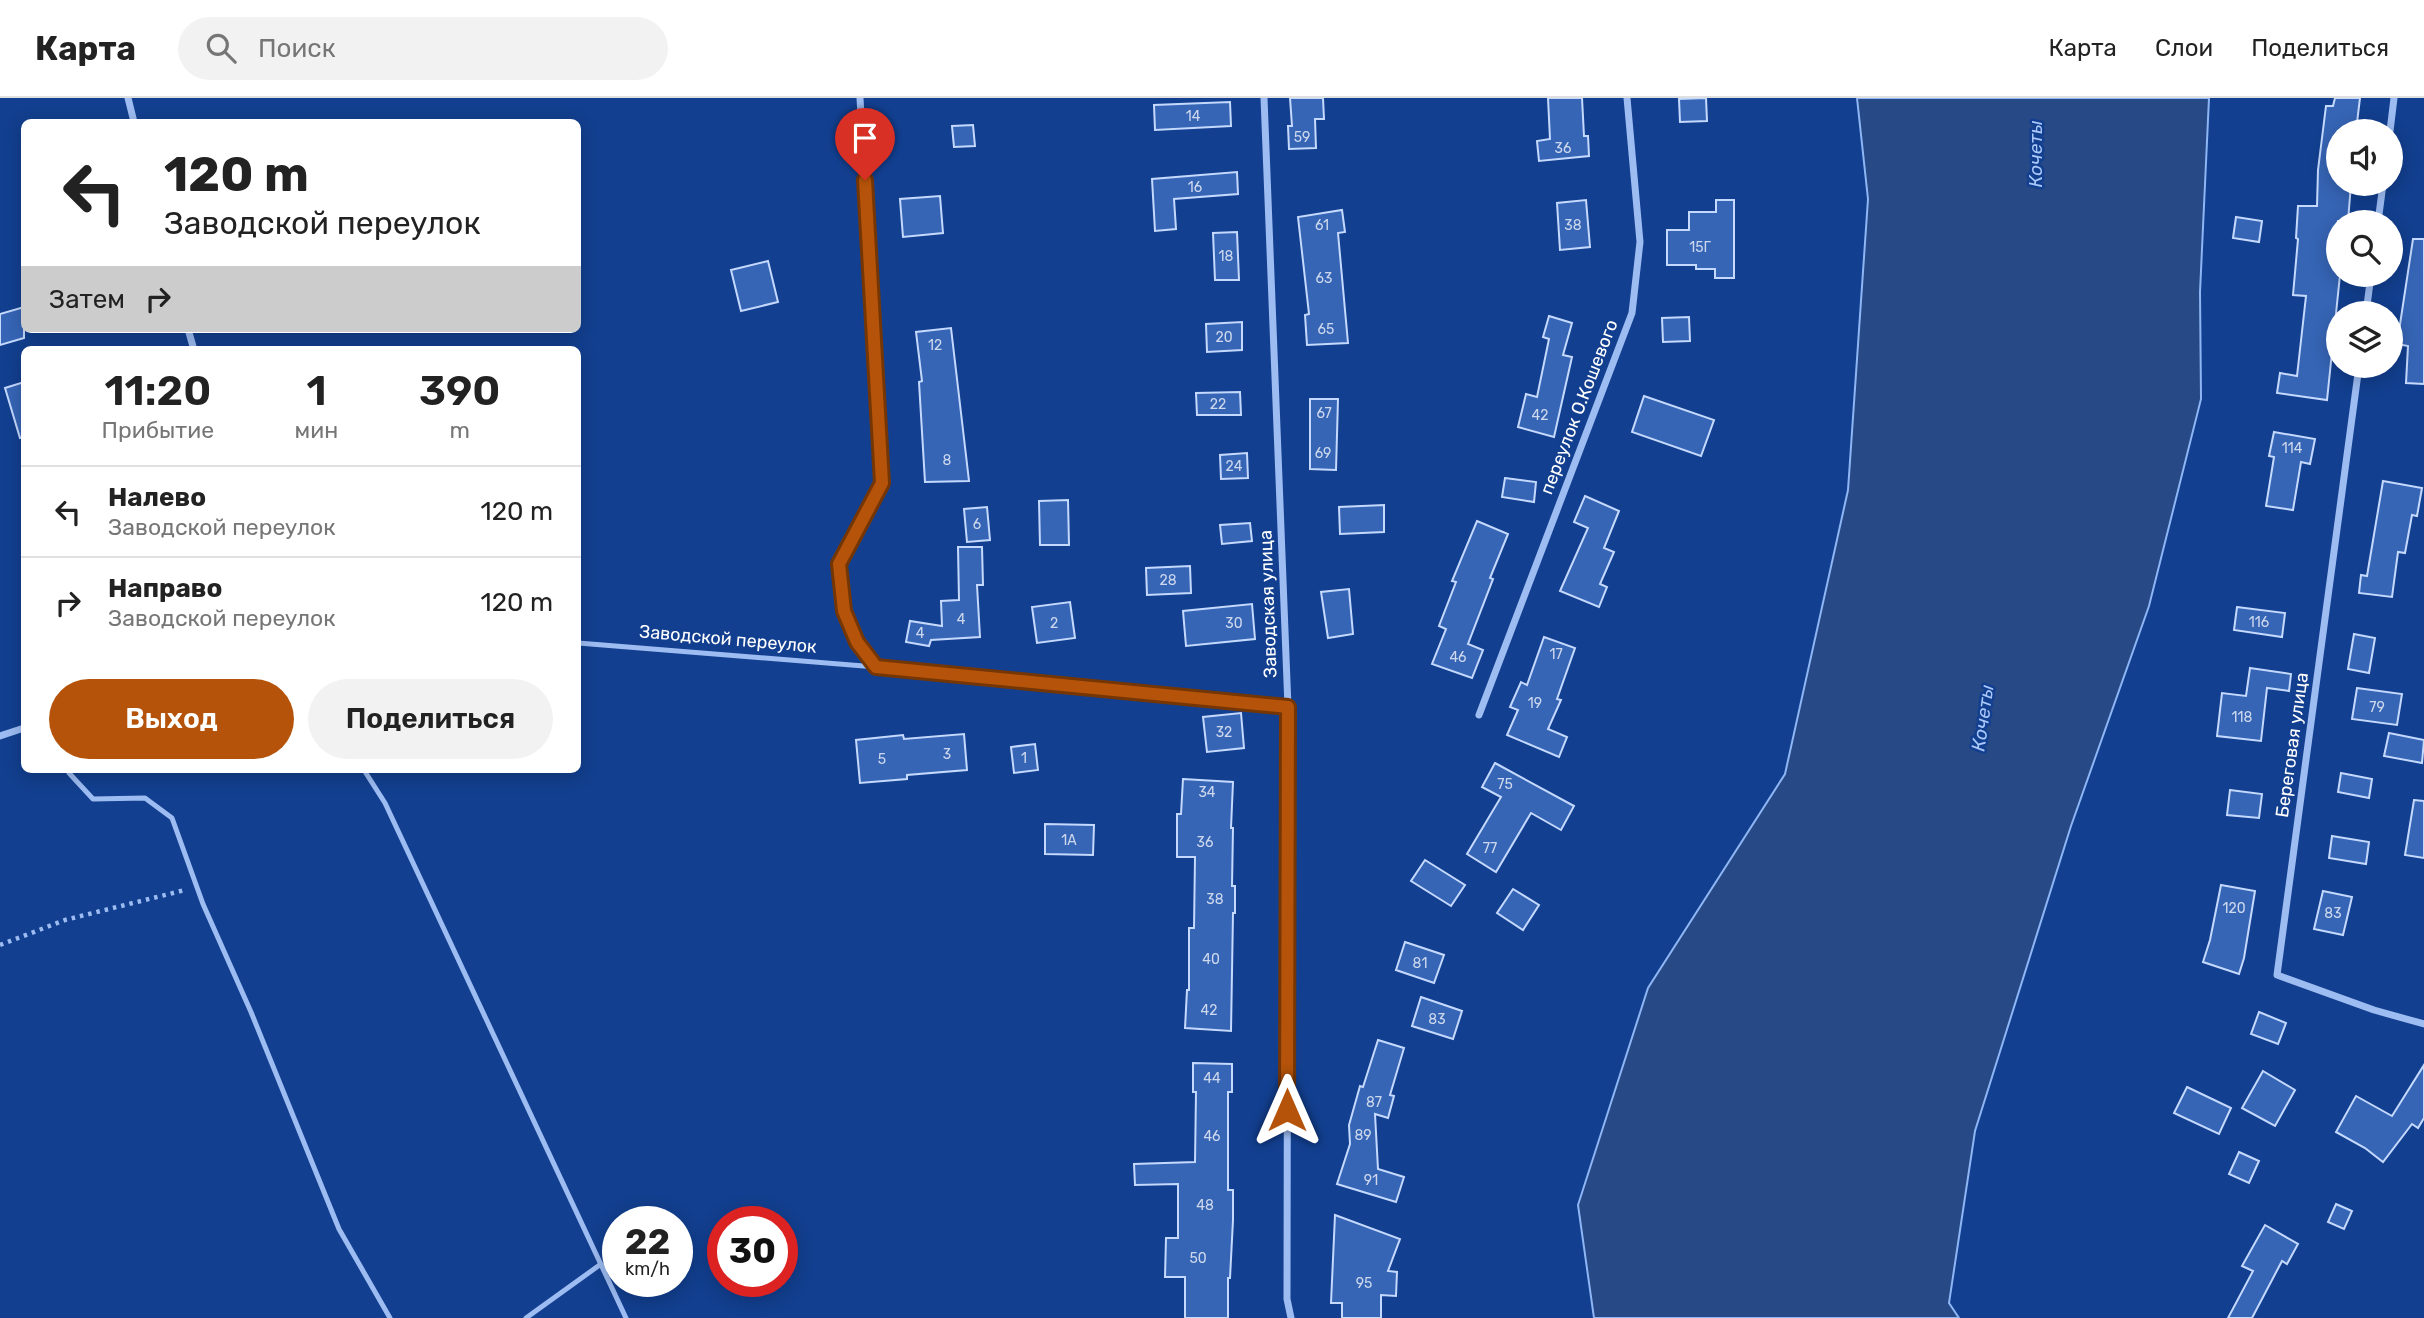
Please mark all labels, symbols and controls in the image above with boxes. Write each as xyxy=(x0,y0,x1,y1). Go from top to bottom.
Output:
search box xyxy=(178,17,668,80)
text: Карта xyxy=(35,29,136,68)
icon: search xyxy=(202,29,240,67)
text: Поиск xyxy=(258,33,336,64)
text: Карта xyxy=(2048,34,2117,62)
text: Слои xyxy=(2155,34,2213,62)
text: Поделиться xyxy=(2251,34,2389,62)
pin xyxy=(835,108,895,180)
house number: 14 xyxy=(1186,108,1201,125)
icon: arrive xyxy=(846,119,884,157)
map controls xyxy=(2326,119,2403,378)
button: sound xyxy=(2326,119,2403,196)
water label: Кочеты xyxy=(2024,120,2047,187)
house number: 59 xyxy=(1294,129,1310,146)
house number: 36 xyxy=(1555,140,1571,157)
text: 120 m xyxy=(164,145,309,203)
icon: left xyxy=(49,147,140,238)
house number: 16 xyxy=(1188,179,1202,196)
text: Заводской переулок xyxy=(164,204,481,242)
button: search xyxy=(2326,210,2403,287)
house number: 61 xyxy=(1315,217,1329,234)
house number: 38 xyxy=(1564,217,1582,234)
house number: 15Г xyxy=(1689,239,1711,256)
house number: 18 xyxy=(1219,248,1234,265)
house number: 63 xyxy=(1316,270,1332,287)
icon: right xyxy=(139,280,177,318)
text: Затем xyxy=(49,284,125,315)
button: layers xyxy=(2326,301,2403,378)
street label: переулок О.Кошевого xyxy=(1535,316,1623,498)
house number: 65 xyxy=(1318,321,1334,338)
house number: 20 xyxy=(1215,329,1233,346)
house number: 12 xyxy=(928,337,942,354)
text: 11:20 xyxy=(104,366,211,416)
text: 1 xyxy=(306,366,327,416)
text: 390 xyxy=(419,366,500,416)
house number: 22 xyxy=(1210,396,1226,413)
house number: 67 xyxy=(1316,405,1332,422)
house number: 42 xyxy=(1532,407,1548,424)
text: Прибытие xyxy=(102,416,214,444)
text: мин xyxy=(295,416,338,444)
text: m xyxy=(449,416,470,444)
house number: 114 xyxy=(2282,440,2303,457)
house number: 69 xyxy=(1315,445,1331,462)
house number: 8 xyxy=(943,452,952,469)
house number: 24 xyxy=(1226,458,1243,475)
text: Налево xyxy=(108,482,206,513)
icon: left xyxy=(49,493,87,531)
text: 120 m xyxy=(481,496,553,527)
text: Заводской переулок xyxy=(108,513,336,541)
house number: 6 xyxy=(973,516,981,533)
street label: Заводская улица xyxy=(1254,530,1282,678)
house number: 28 xyxy=(1159,572,1177,589)
text: Направо xyxy=(108,573,222,604)
icon: right xyxy=(49,584,87,622)
text: 120 m xyxy=(481,587,553,618)
text: Заводской переулок xyxy=(108,604,336,632)
house number: 4 xyxy=(957,611,966,628)
house number: 116 xyxy=(2249,614,2269,631)
house number: 2 xyxy=(1050,615,1058,632)
house number: 30 xyxy=(1225,615,1243,632)
street label: Заводской переулок xyxy=(638,620,818,658)
house number: 4 xyxy=(916,625,925,642)
house number: 17 xyxy=(1549,646,1563,663)
house number: 46 xyxy=(1449,649,1467,666)
street label: Береговая улица xyxy=(2271,671,2313,819)
button: Выход xyxy=(49,679,294,759)
button: Поделиться xyxy=(308,679,553,759)
water label: Кочеты xyxy=(1966,683,1999,753)
house number: 19 xyxy=(1528,695,1542,712)
house number: 79 xyxy=(2369,699,2385,716)
house number: 118 xyxy=(2232,709,2253,726)
house number: 32 xyxy=(1216,724,1232,741)
house number: 3 xyxy=(943,746,951,763)
house number: 1 xyxy=(1021,750,1027,767)
house number: 5 xyxy=(878,751,886,768)
house number: 75 xyxy=(1497,776,1513,793)
house number: 34 xyxy=(1198,784,1216,801)
house number: 1А xyxy=(1061,832,1077,849)
house number: 36 xyxy=(1197,834,1213,851)
house number: 77 xyxy=(1483,840,1497,857)
house number: 38 xyxy=(1206,891,1224,908)
house number: 120 xyxy=(2222,900,2246,917)
house number: 83 xyxy=(2324,905,2342,922)
house number: 40 xyxy=(1202,951,1220,968)
house number: 81 xyxy=(1413,955,1427,972)
house number: 42 xyxy=(1201,1002,1217,1019)
house number: 83 xyxy=(1428,1011,1446,1028)
house number: 44 xyxy=(1203,1070,1221,1087)
position arrow xyxy=(1250,1073,1324,1147)
house number: 87 xyxy=(1366,1094,1382,1111)
house number: 89 xyxy=(1354,1127,1372,1144)
house number: 46 xyxy=(1203,1128,1221,1145)
house number: 91 xyxy=(1364,1172,1378,1189)
house number: 48 xyxy=(1196,1197,1214,1214)
speed limit sign: 30 xyxy=(707,1206,798,1297)
text: 22 xyxy=(625,1221,670,1263)
house number: 50 xyxy=(1189,1250,1207,1267)
text: km/h xyxy=(625,1258,670,1280)
house number: 95 xyxy=(1356,1275,1372,1292)

